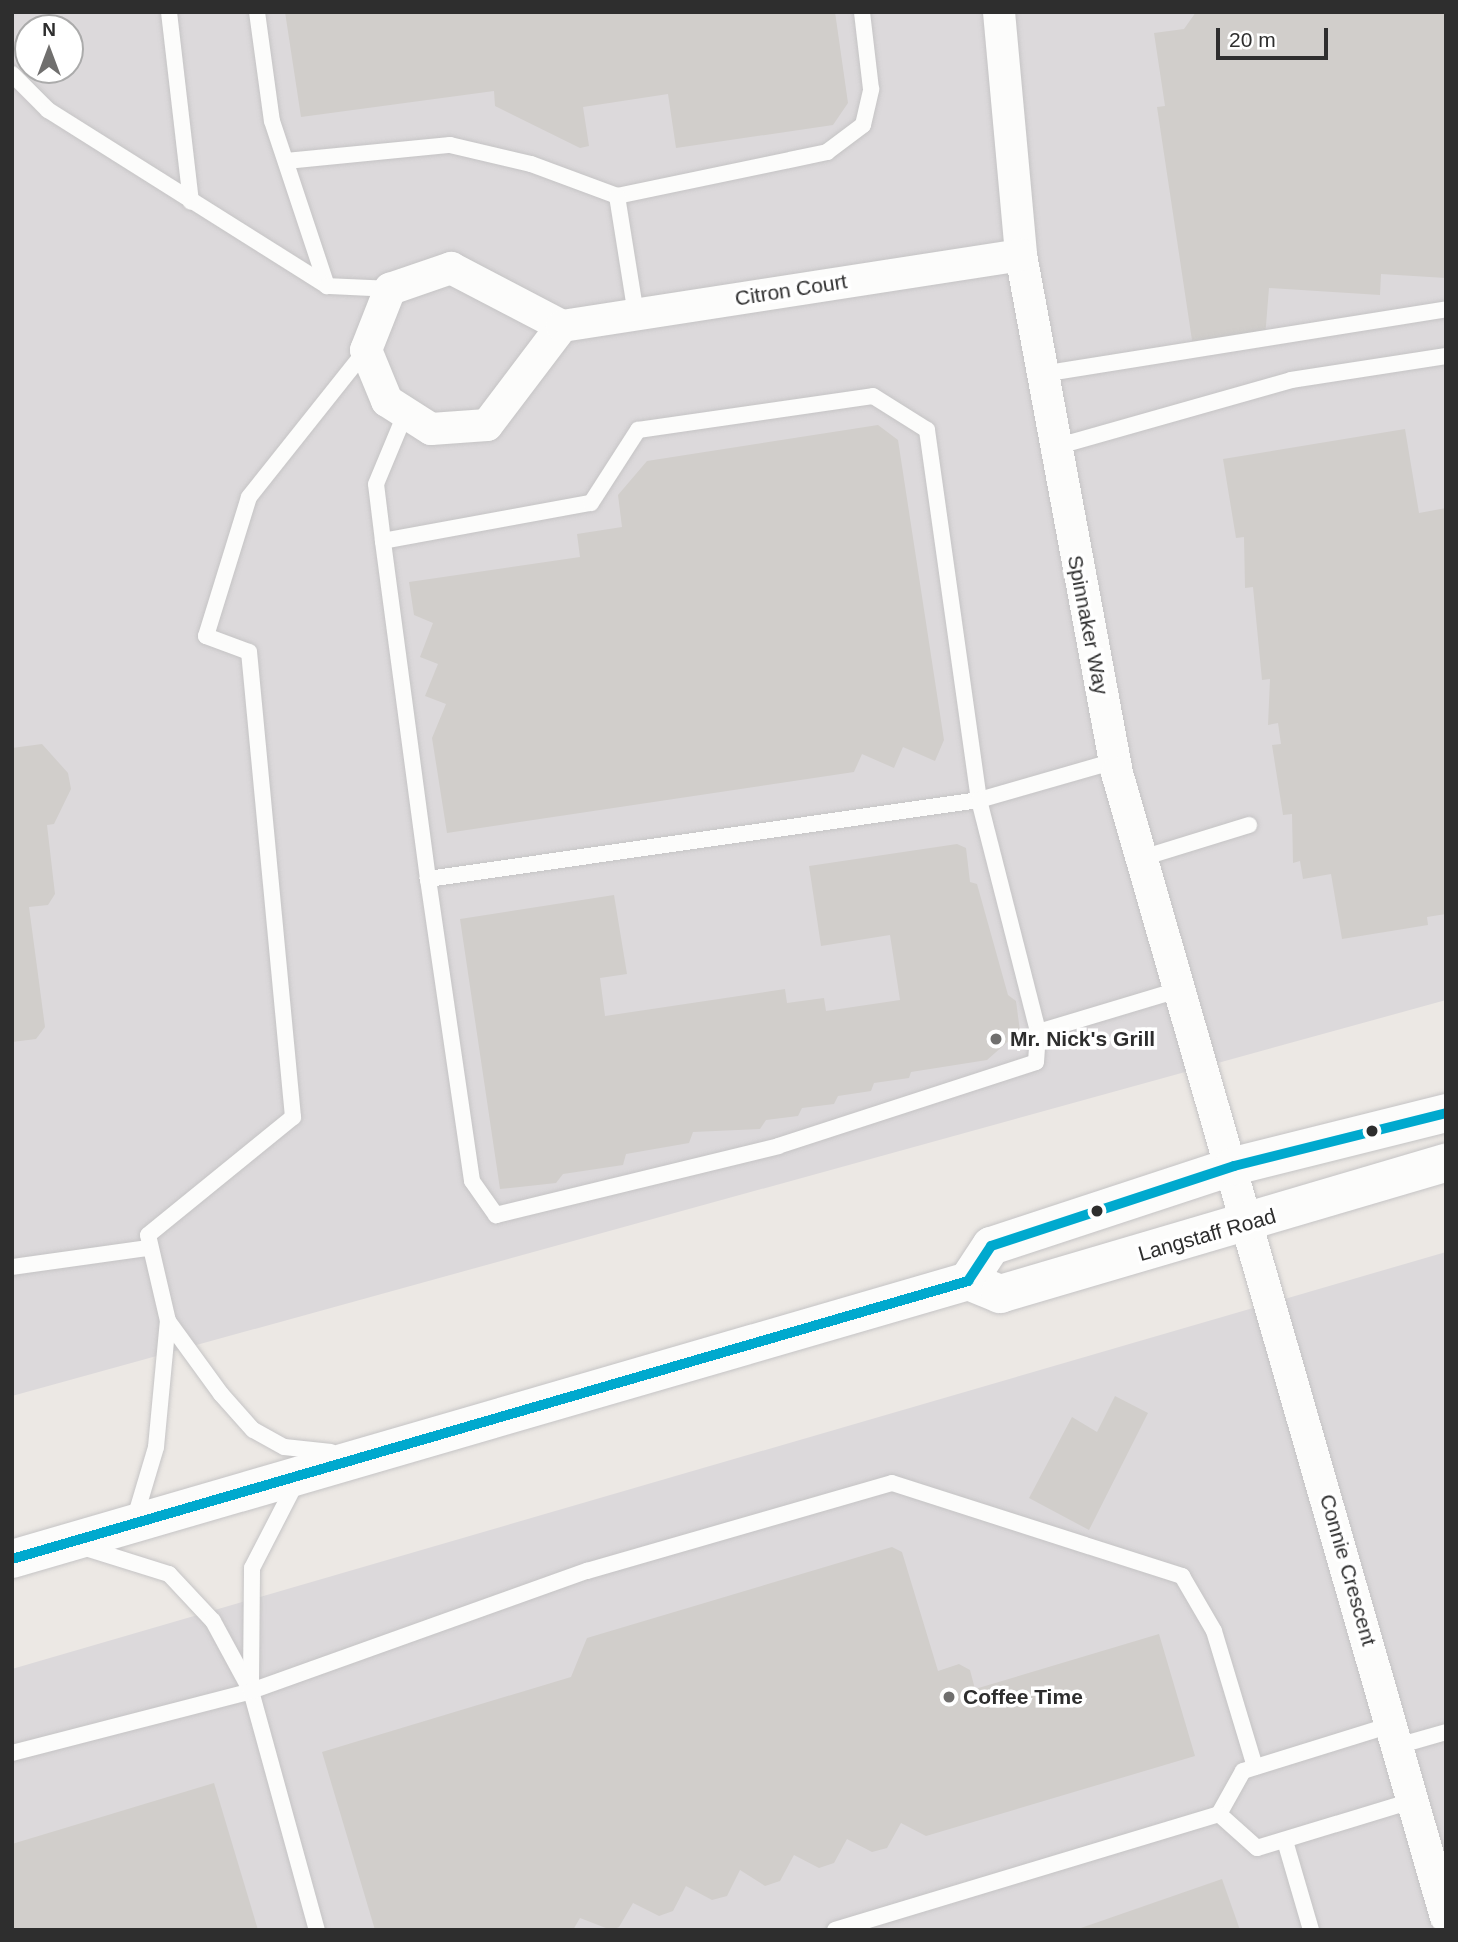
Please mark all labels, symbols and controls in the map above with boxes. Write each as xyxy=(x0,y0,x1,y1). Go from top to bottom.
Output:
north arrow xyxy=(14,14,84,84)
scale bar xyxy=(1220,14,1332,58)
text: N xyxy=(42,19,56,40)
text: 20 m xyxy=(1229,28,1276,51)
street label: Citron Court xyxy=(733,269,849,311)
street label: Spinnaker Way xyxy=(1062,553,1114,697)
place label: Mr. Nick's Grill xyxy=(1010,1026,1155,1052)
marker: Mr. Nick's Grill xyxy=(988,1031,1004,1047)
unlabelled marker xyxy=(1365,1124,1379,1138)
street label: Langstaff Road xyxy=(1135,1203,1279,1267)
unlabelled marker xyxy=(1090,1204,1104,1218)
street label: Connie Crescent xyxy=(1314,1491,1382,1649)
place label: Coffee Time xyxy=(963,1684,1083,1710)
marker: Coffee Time xyxy=(941,1689,957,1705)

